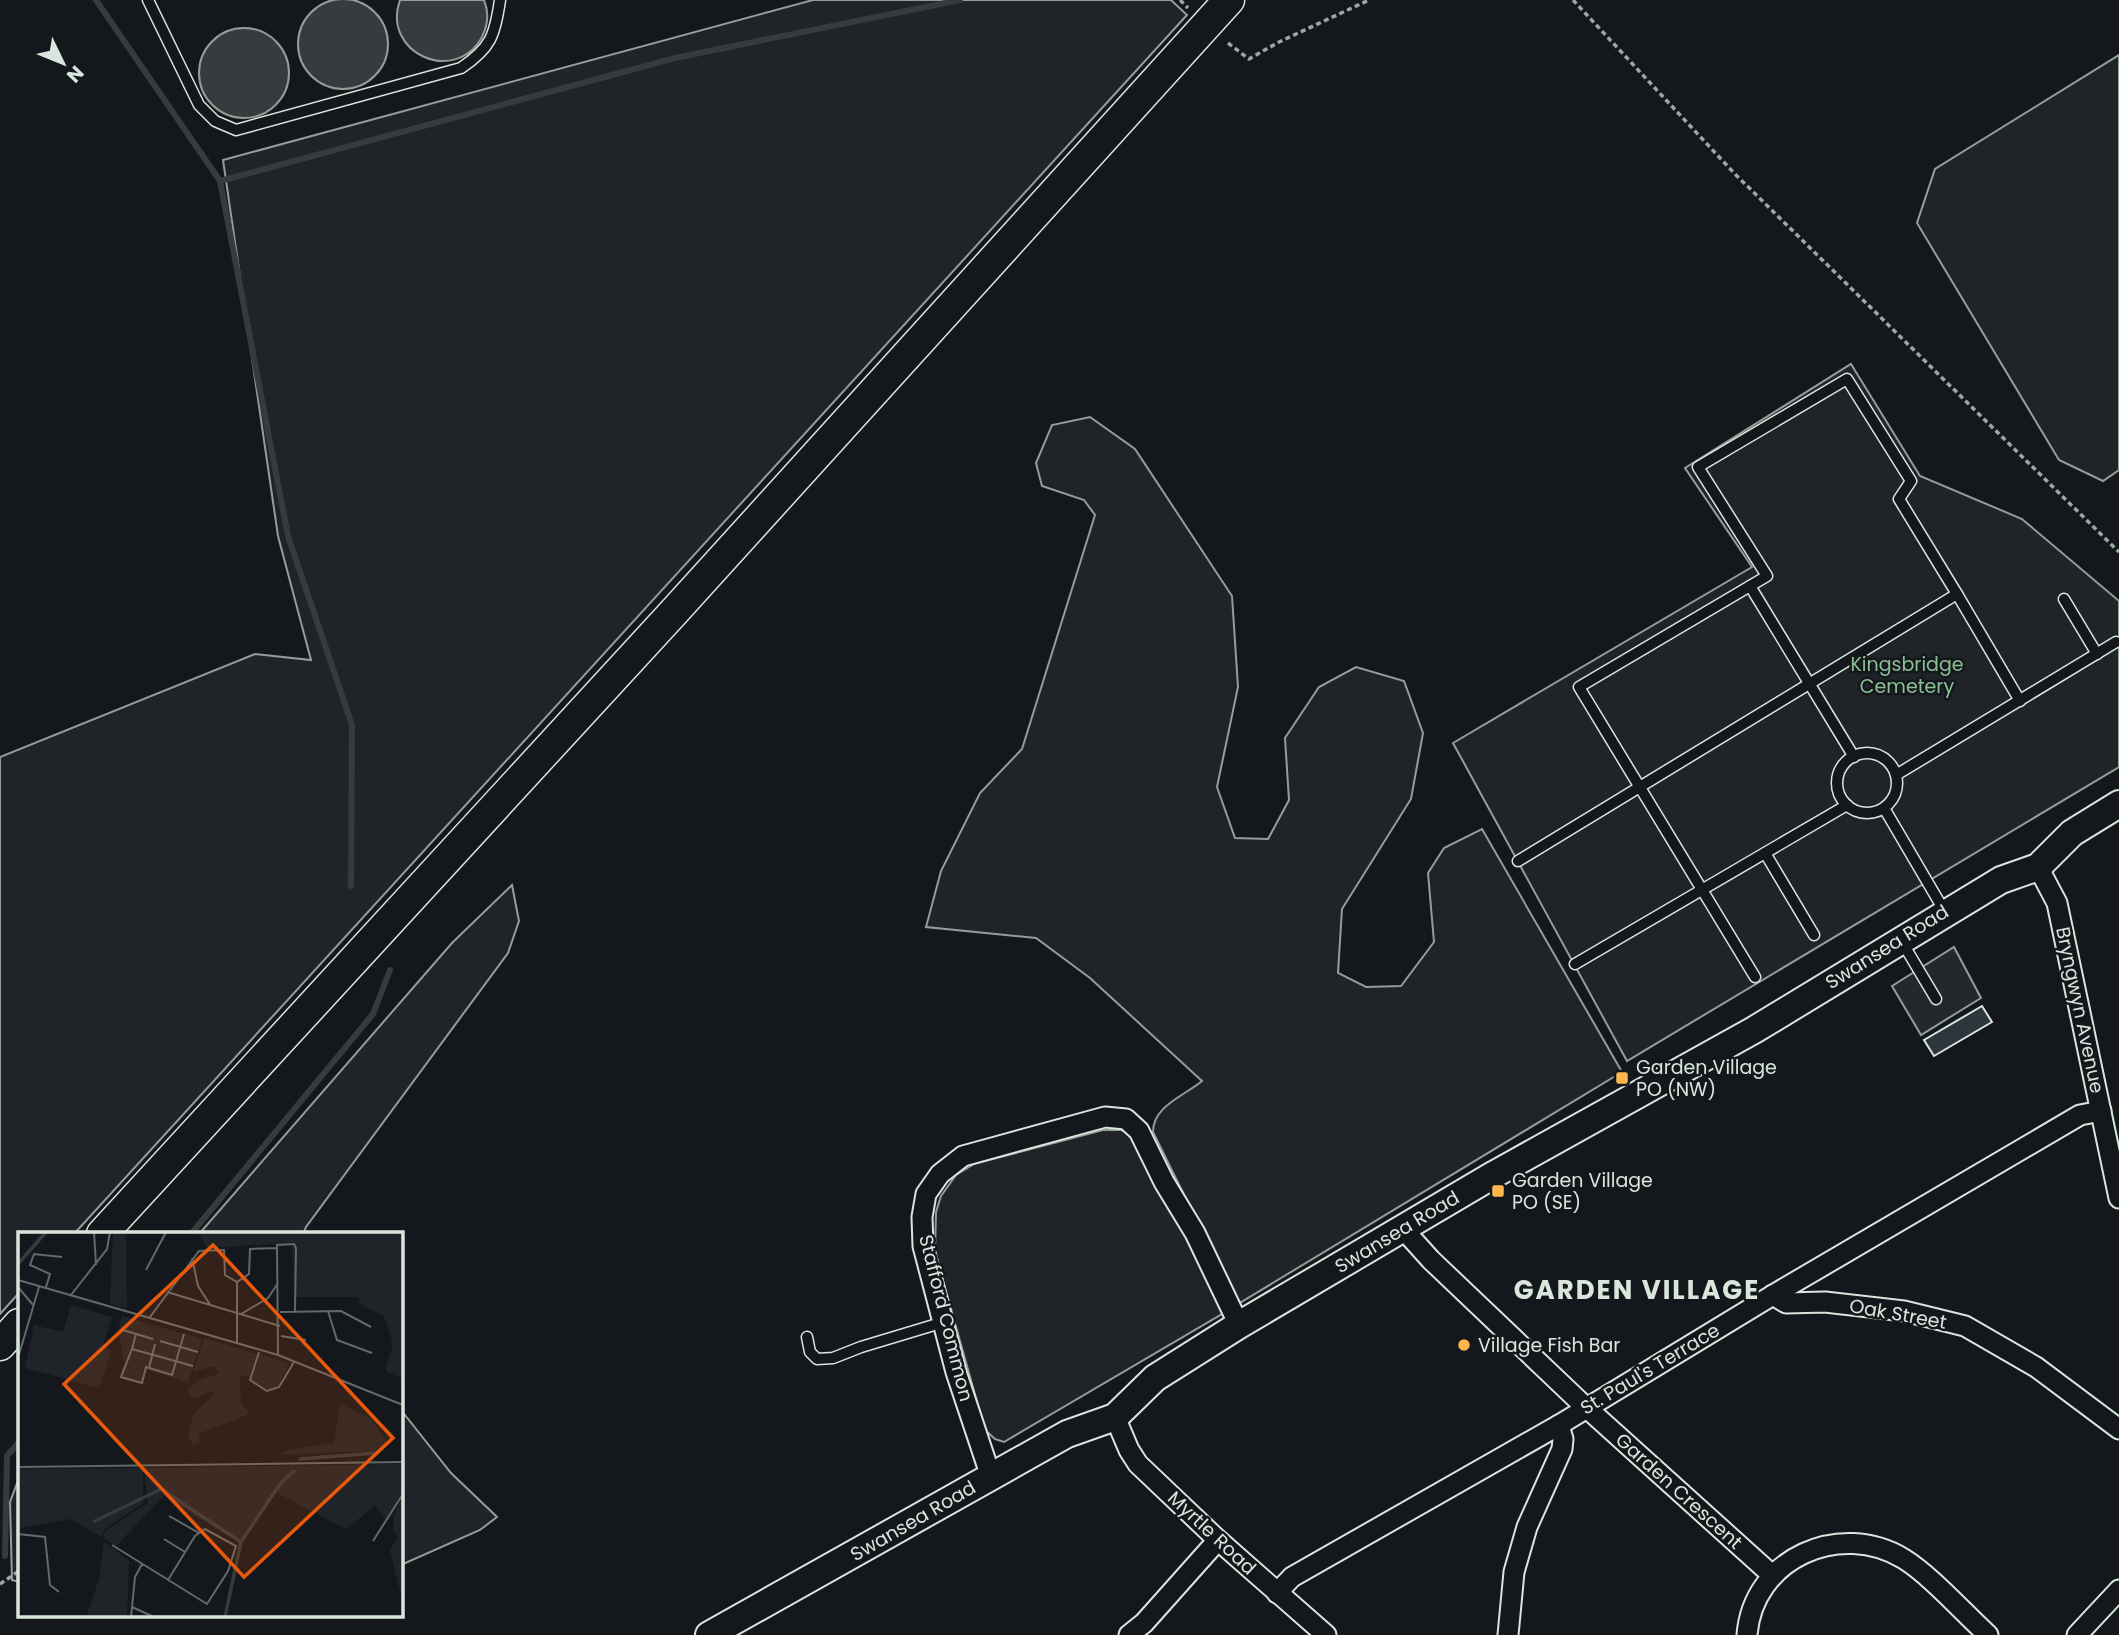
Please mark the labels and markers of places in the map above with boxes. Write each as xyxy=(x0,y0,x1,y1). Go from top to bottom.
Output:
place label: Garden Village PO (NW) xyxy=(1636,1054,1777,1103)
marker: Garden Village PO (NW) xyxy=(1614,1070,1630,1086)
place label: Garden Village PO (SE) xyxy=(1512,1167,1653,1216)
marker: Garden Village PO (SE) xyxy=(1490,1183,1506,1199)
place label: Village Fish Bar xyxy=(1478,1332,1620,1359)
marker: Village Fish Bar xyxy=(1456,1337,1472,1353)

